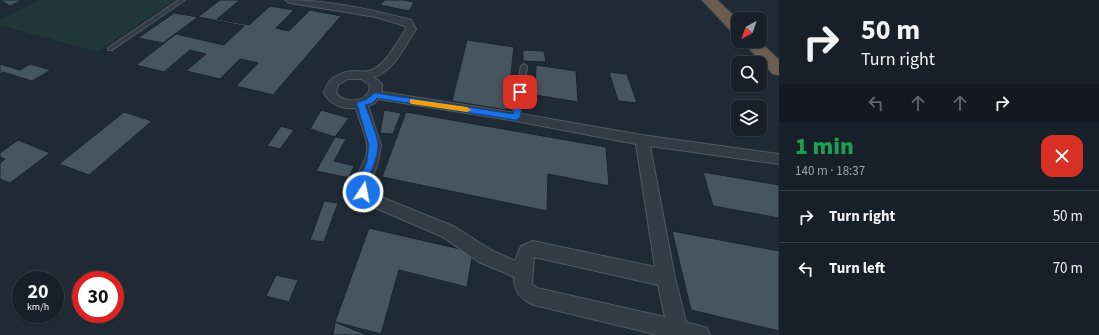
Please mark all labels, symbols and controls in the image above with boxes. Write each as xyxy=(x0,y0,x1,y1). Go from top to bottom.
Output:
text: 50 m xyxy=(861,10,920,50)
north arrow xyxy=(731,12,767,48)
map controls xyxy=(731,12,767,136)
icon: right xyxy=(795,16,847,68)
text: Turn right xyxy=(861,47,935,72)
button: search xyxy=(731,56,767,92)
pin xyxy=(503,75,537,109)
icon: arrive xyxy=(509,81,531,103)
icon: left xyxy=(865,92,887,114)
icon: ahead xyxy=(907,92,929,114)
icon: ahead xyxy=(949,92,971,114)
icon: right xyxy=(991,92,1013,114)
button: layers xyxy=(731,100,767,136)
text: 1 min xyxy=(795,129,854,164)
button: close xyxy=(1041,135,1083,177)
text: 140 m · 18:37 xyxy=(795,162,865,180)
position arrow xyxy=(342,171,384,213)
icon: right xyxy=(795,206,817,228)
text: Turn right xyxy=(829,206,895,227)
text: 50 m xyxy=(1053,206,1083,227)
icon: left xyxy=(795,258,817,280)
text: Turn left xyxy=(829,258,885,279)
text: 70 m xyxy=(1053,258,1083,279)
speed limit sign: 30 xyxy=(72,271,124,323)
text: 20 xyxy=(27,278,49,306)
text: km/h xyxy=(27,300,49,314)

